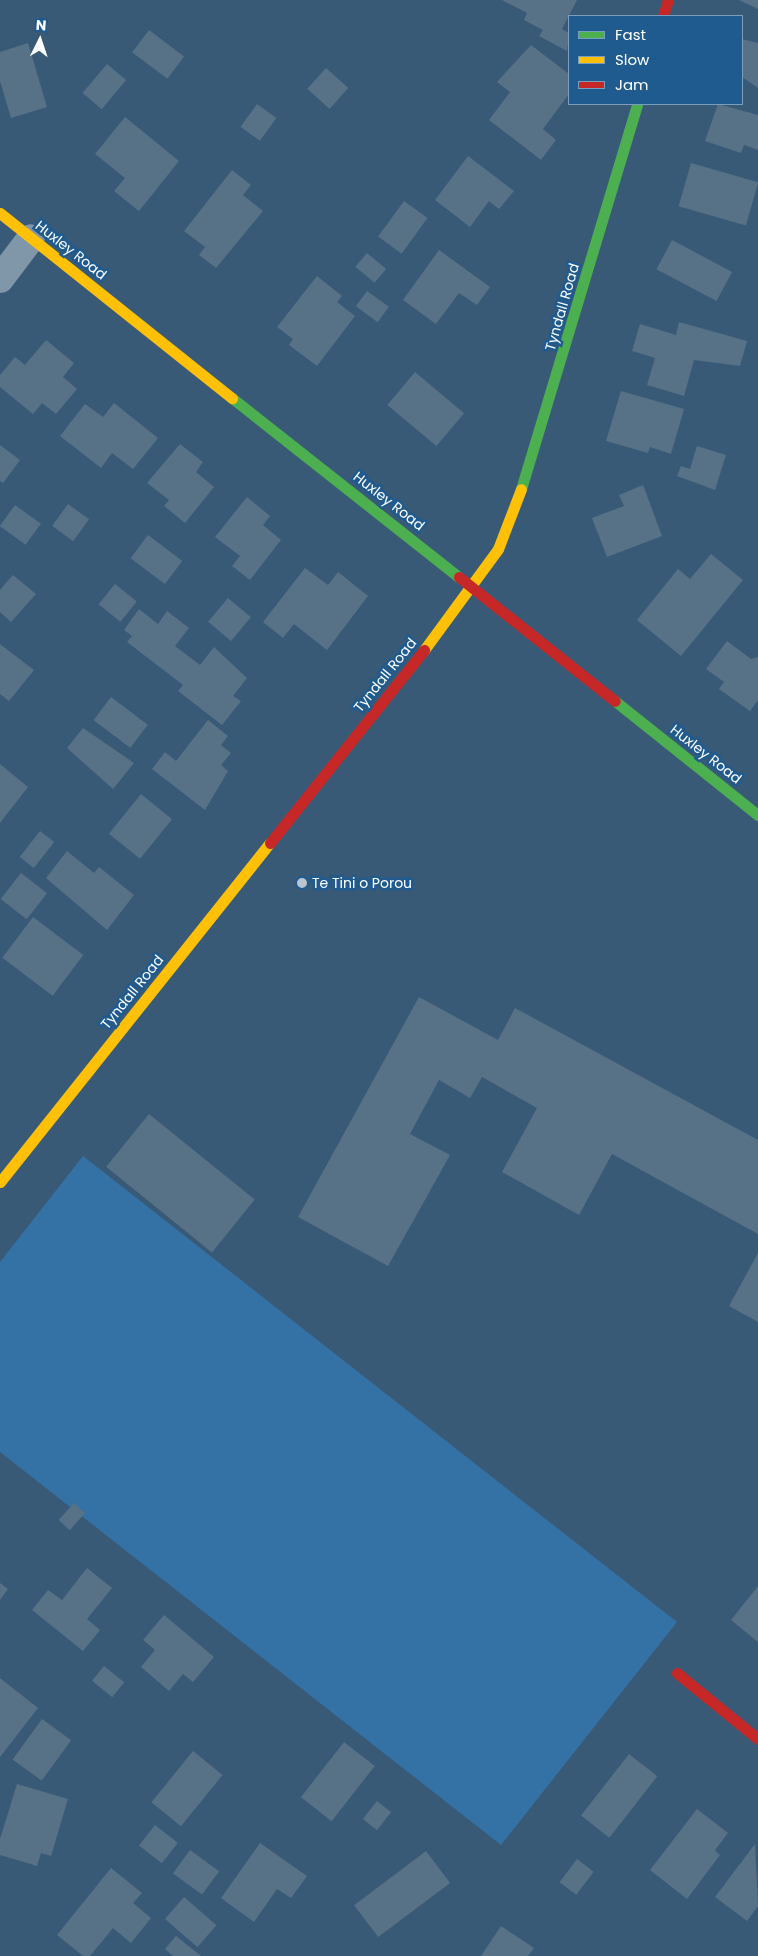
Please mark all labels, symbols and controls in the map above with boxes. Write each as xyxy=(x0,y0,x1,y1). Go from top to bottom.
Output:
north arrow xyxy=(15,15,65,65)
text: N xyxy=(35,15,47,35)
legend xyxy=(568,15,743,105)
text: Fast xyxy=(615,24,646,45)
text: Slow xyxy=(615,49,649,70)
text: Jam xyxy=(615,74,649,95)
street label: Huxley Road xyxy=(32,217,110,283)
street label: Tyndall Road xyxy=(541,261,583,353)
street label: Huxley Road xyxy=(350,468,428,534)
street label: Tyndall Road xyxy=(350,635,420,715)
street label: Huxley Road xyxy=(667,721,745,787)
place label: Te Tini o Porou xyxy=(312,875,412,891)
marker: Te Tini o Porou xyxy=(296,877,308,889)
street label: Tyndall Road xyxy=(97,952,167,1032)

